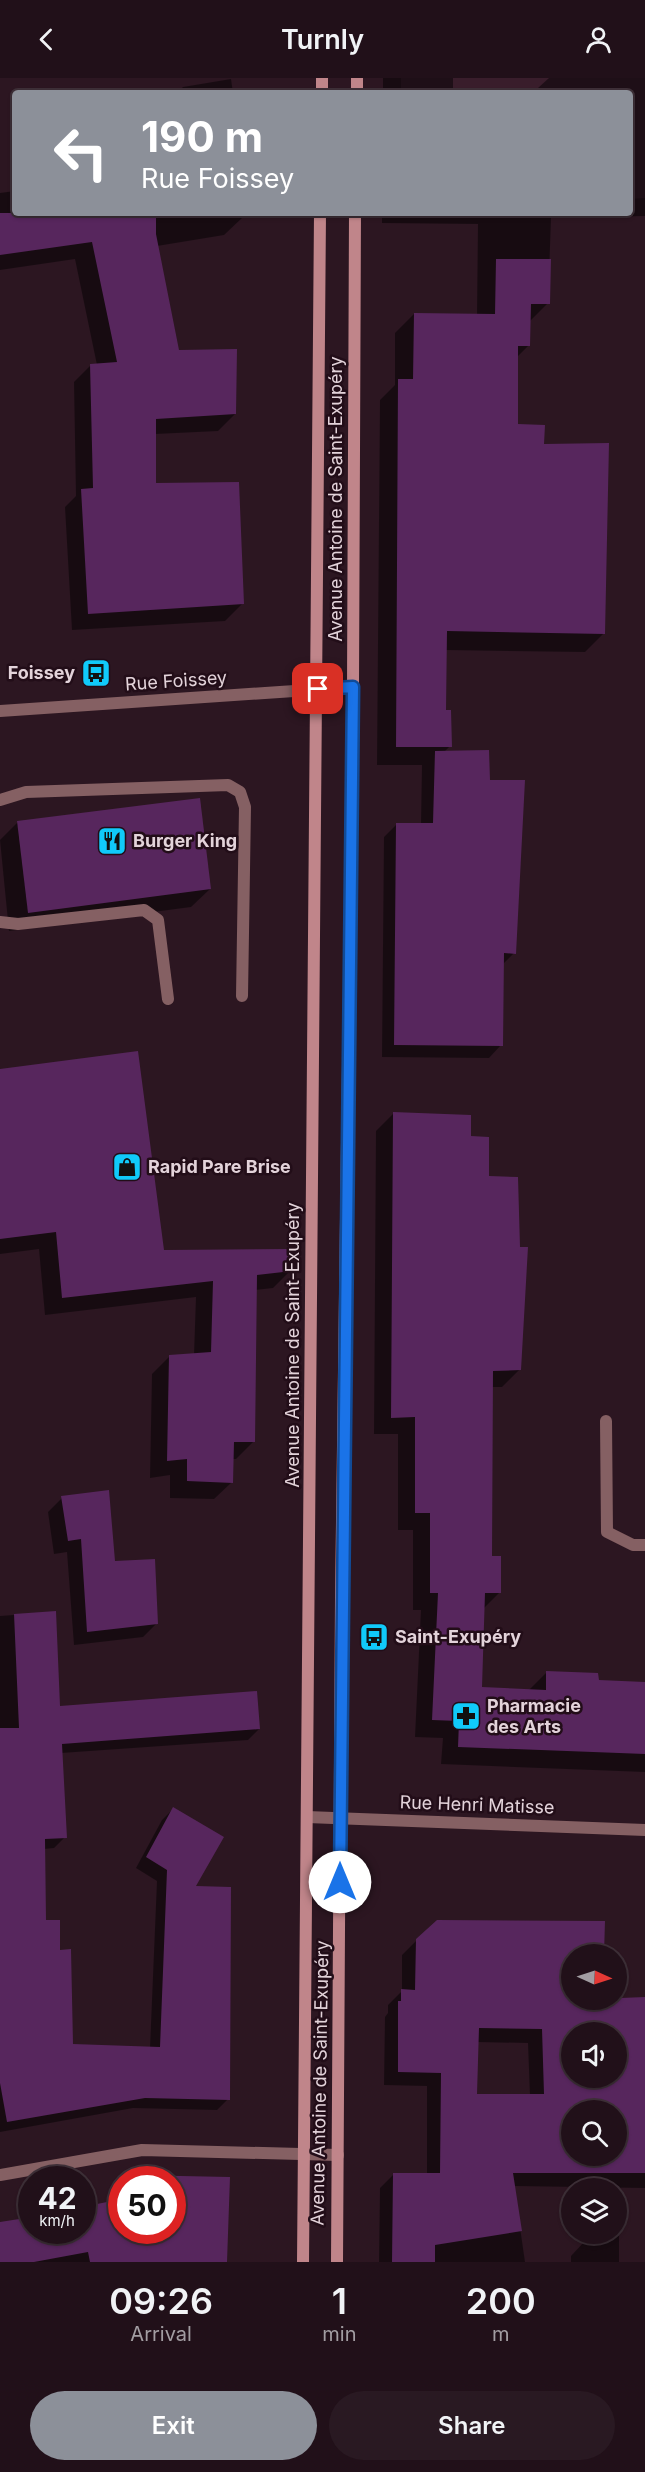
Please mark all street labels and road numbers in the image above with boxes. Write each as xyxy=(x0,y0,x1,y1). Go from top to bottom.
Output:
street label: Avenue Antoine de Saint-Exupéry xyxy=(325,356,346,642)
street label: Rue Foissey xyxy=(124,666,228,695)
street label: Avenue Antoine de Saint-Exupéry xyxy=(282,1202,303,1488)
street label: Rue Henri Matisse xyxy=(399,1791,555,1818)
street label: Avenue Antoine de Saint-Exupéry xyxy=(307,1940,332,2226)

